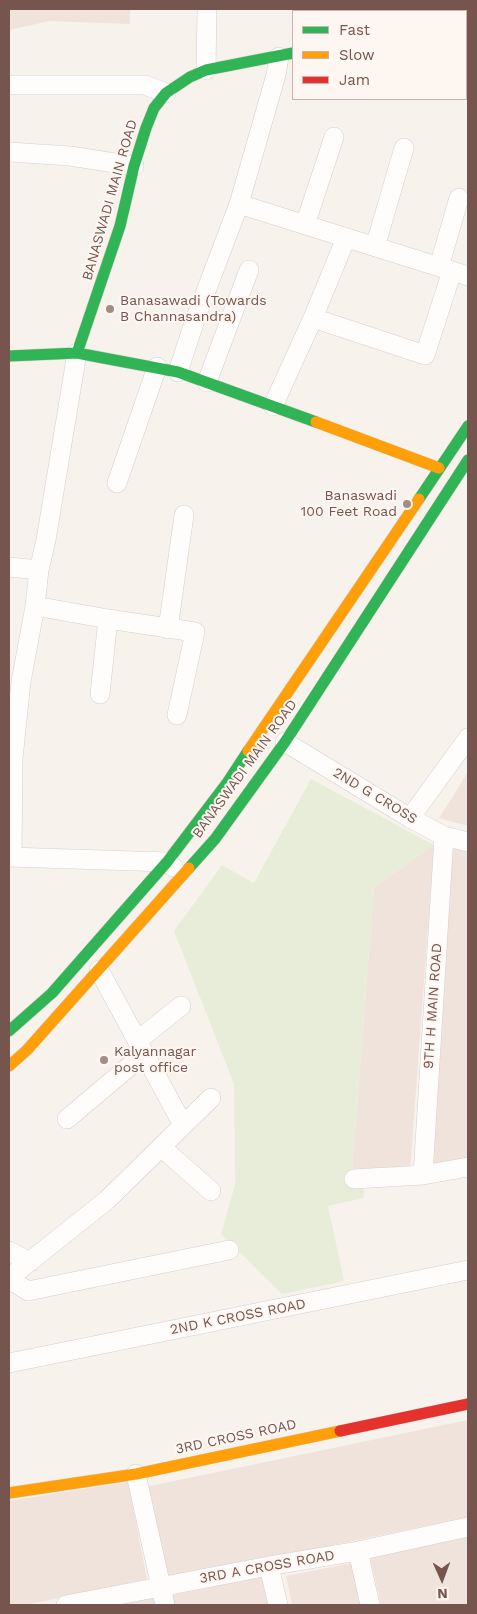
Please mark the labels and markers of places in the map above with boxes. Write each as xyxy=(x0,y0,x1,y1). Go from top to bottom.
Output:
place label: Banasawadi (Towards B Channasandra) xyxy=(120,293,267,326)
marker: Banasawadi (Towards B Channasandra) xyxy=(104,303,116,315)
place label: Banaswadi 100 Feet Road xyxy=(301,488,397,520)
marker: Banaswadi 100 Feet Road xyxy=(401,498,413,510)
place label: Kalyannagar post office xyxy=(114,1044,196,1076)
marker: Kalyannagar post office xyxy=(98,1054,110,1066)

